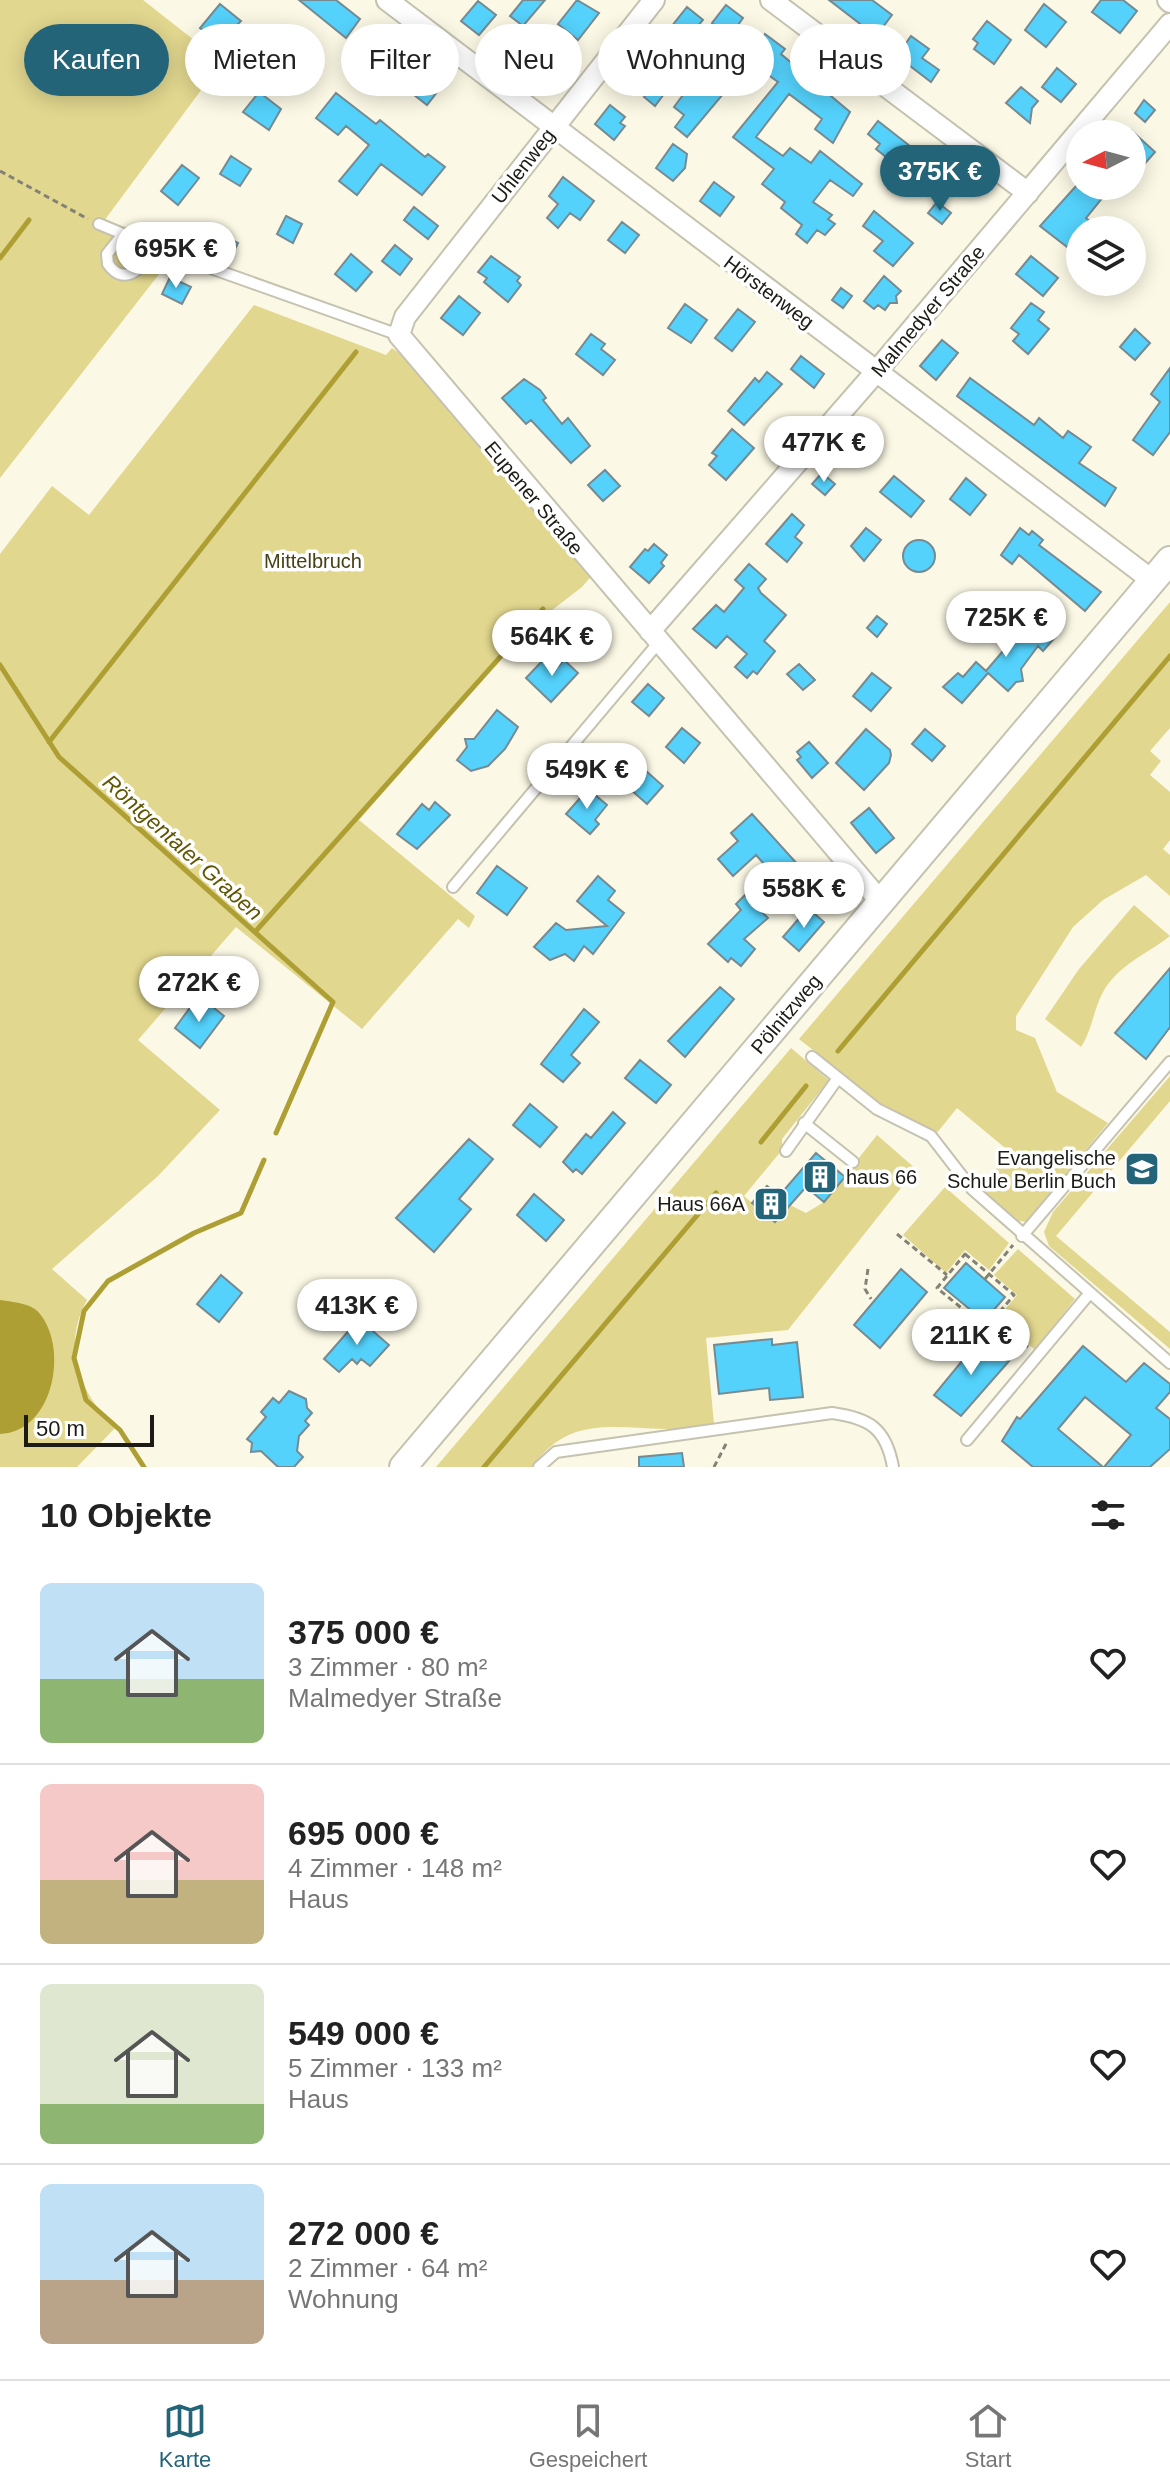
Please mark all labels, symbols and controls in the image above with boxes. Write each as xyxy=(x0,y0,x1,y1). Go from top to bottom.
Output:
chip: Kaufen xyxy=(24,24,169,96)
chip: Mieten xyxy=(185,24,325,96)
chip: Filter xyxy=(341,24,459,96)
chip: Neu xyxy=(475,24,582,96)
chip: Wohnung xyxy=(598,24,774,96)
chip: Haus xyxy=(790,24,911,96)
north arrow xyxy=(1066,120,1146,200)
map controls xyxy=(1066,120,1146,296)
street label: Uhlenweg xyxy=(487,124,559,208)
pin: 375K € xyxy=(875,145,1005,213)
text: 375K € xyxy=(898,156,982,186)
button: layers xyxy=(1066,216,1146,296)
pin: 695K € xyxy=(111,222,241,290)
text: 695K € xyxy=(134,233,218,263)
street label: Malmedyer Straße xyxy=(867,241,989,381)
street label: Hörstenweg xyxy=(720,251,818,333)
pin: 477K € xyxy=(759,416,889,484)
text: 477K € xyxy=(782,427,866,457)
street label: Eupener Straße xyxy=(480,437,588,559)
park label: Mittelbruch xyxy=(264,550,362,572)
pin: 725K € xyxy=(941,591,1071,659)
text: 725K € xyxy=(964,602,1048,632)
pin: 564K € xyxy=(487,610,617,678)
text: 564K € xyxy=(510,621,594,651)
pin: 549K € xyxy=(522,743,652,811)
text: 549K € xyxy=(545,754,629,784)
water label: Röntgentaler Graben xyxy=(98,769,267,925)
pin: 558K € xyxy=(739,862,869,930)
text: 558K € xyxy=(762,873,846,903)
pin: 272K € xyxy=(134,956,264,1024)
text: 272K € xyxy=(157,967,241,997)
street label: Pölnitzweg xyxy=(746,970,826,1058)
place label: Evangelische Schule Berlin Buch xyxy=(947,1147,1116,1192)
school or university icon: Evangelische Schule Berlin Buch xyxy=(1123,1150,1161,1188)
building icon: haus 66 xyxy=(801,1158,839,1196)
place label: haus 66 xyxy=(846,1166,917,1188)
building icon: Haus 66A xyxy=(752,1185,790,1223)
place label: Haus 66A xyxy=(657,1193,746,1215)
pin: 413K € xyxy=(292,1279,422,1347)
text: 413K € xyxy=(315,1290,399,1320)
pin: 211K € xyxy=(906,1309,1036,1377)
text: 211K € xyxy=(930,1320,1012,1350)
scale bar xyxy=(24,1411,154,1447)
text: 50 m xyxy=(36,1416,85,1441)
icon: filters xyxy=(1086,1493,1130,1537)
text: 10 Objekte xyxy=(40,1496,212,1534)
text: 375 000 € xyxy=(288,1613,439,1651)
icon: home xyxy=(104,1615,200,1711)
icon: heart xyxy=(1086,1641,1130,1685)
text: 3 Zimmer · 80 m² xyxy=(288,1652,487,1682)
text: Malmedyer Straße xyxy=(288,1683,502,1713)
text: 695 000 € xyxy=(288,1814,439,1852)
icon: home xyxy=(104,1816,200,1912)
icon: heart xyxy=(1086,1842,1130,1886)
text: 4 Zimmer · 148 m² xyxy=(288,1853,502,1883)
text: Haus xyxy=(288,1884,349,1914)
text: 549 000 € xyxy=(288,2014,439,2052)
icon: home xyxy=(104,2016,200,2112)
icon: heart xyxy=(1086,2042,1130,2086)
text: 5 Zimmer · 133 m² xyxy=(288,2053,502,2083)
text: Haus xyxy=(288,2084,349,2114)
text: 272 000 € xyxy=(288,2214,439,2252)
icon: home xyxy=(104,2216,200,2312)
icon: heart xyxy=(1086,2242,1130,2286)
text: 2 Zimmer · 64 m² xyxy=(288,2253,487,2283)
text: Wohnung xyxy=(288,2284,399,2314)
tab: Karte xyxy=(159,2399,211,2473)
tab: Gespeichert xyxy=(529,2399,647,2473)
tab: Start xyxy=(965,2399,1011,2473)

